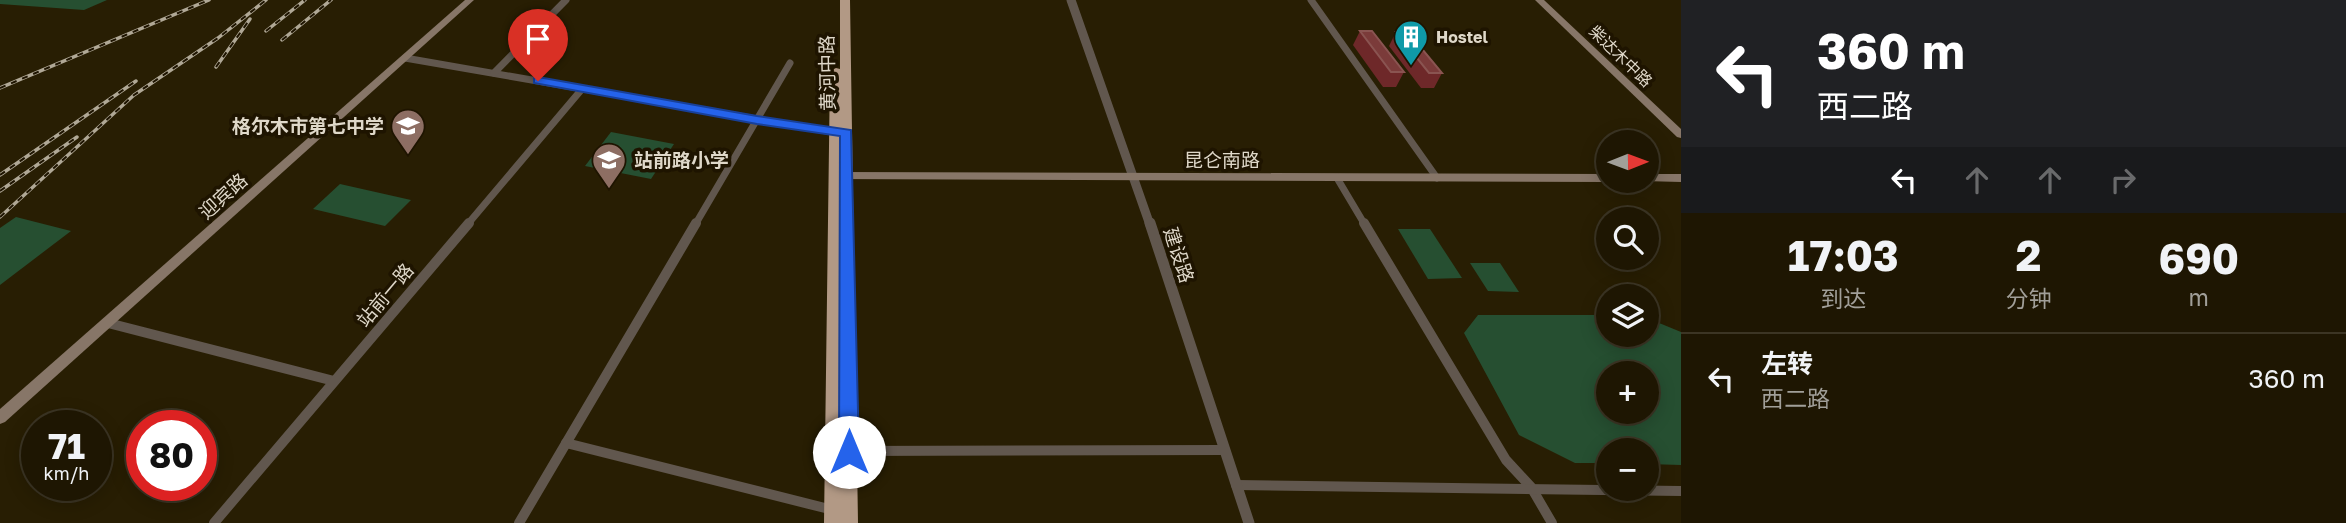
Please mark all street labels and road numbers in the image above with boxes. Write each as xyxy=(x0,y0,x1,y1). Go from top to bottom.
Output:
street label: 柴达木中路 xyxy=(1585,21,1657,91)
street label: 黄河中路 xyxy=(814,35,839,111)
street label: 昆仑南路 xyxy=(1184,148,1260,171)
street label: 迎宾路 xyxy=(194,168,252,223)
street label: 建设路 xyxy=(1160,224,1199,286)
street label: 站前一路 xyxy=(351,258,418,331)

